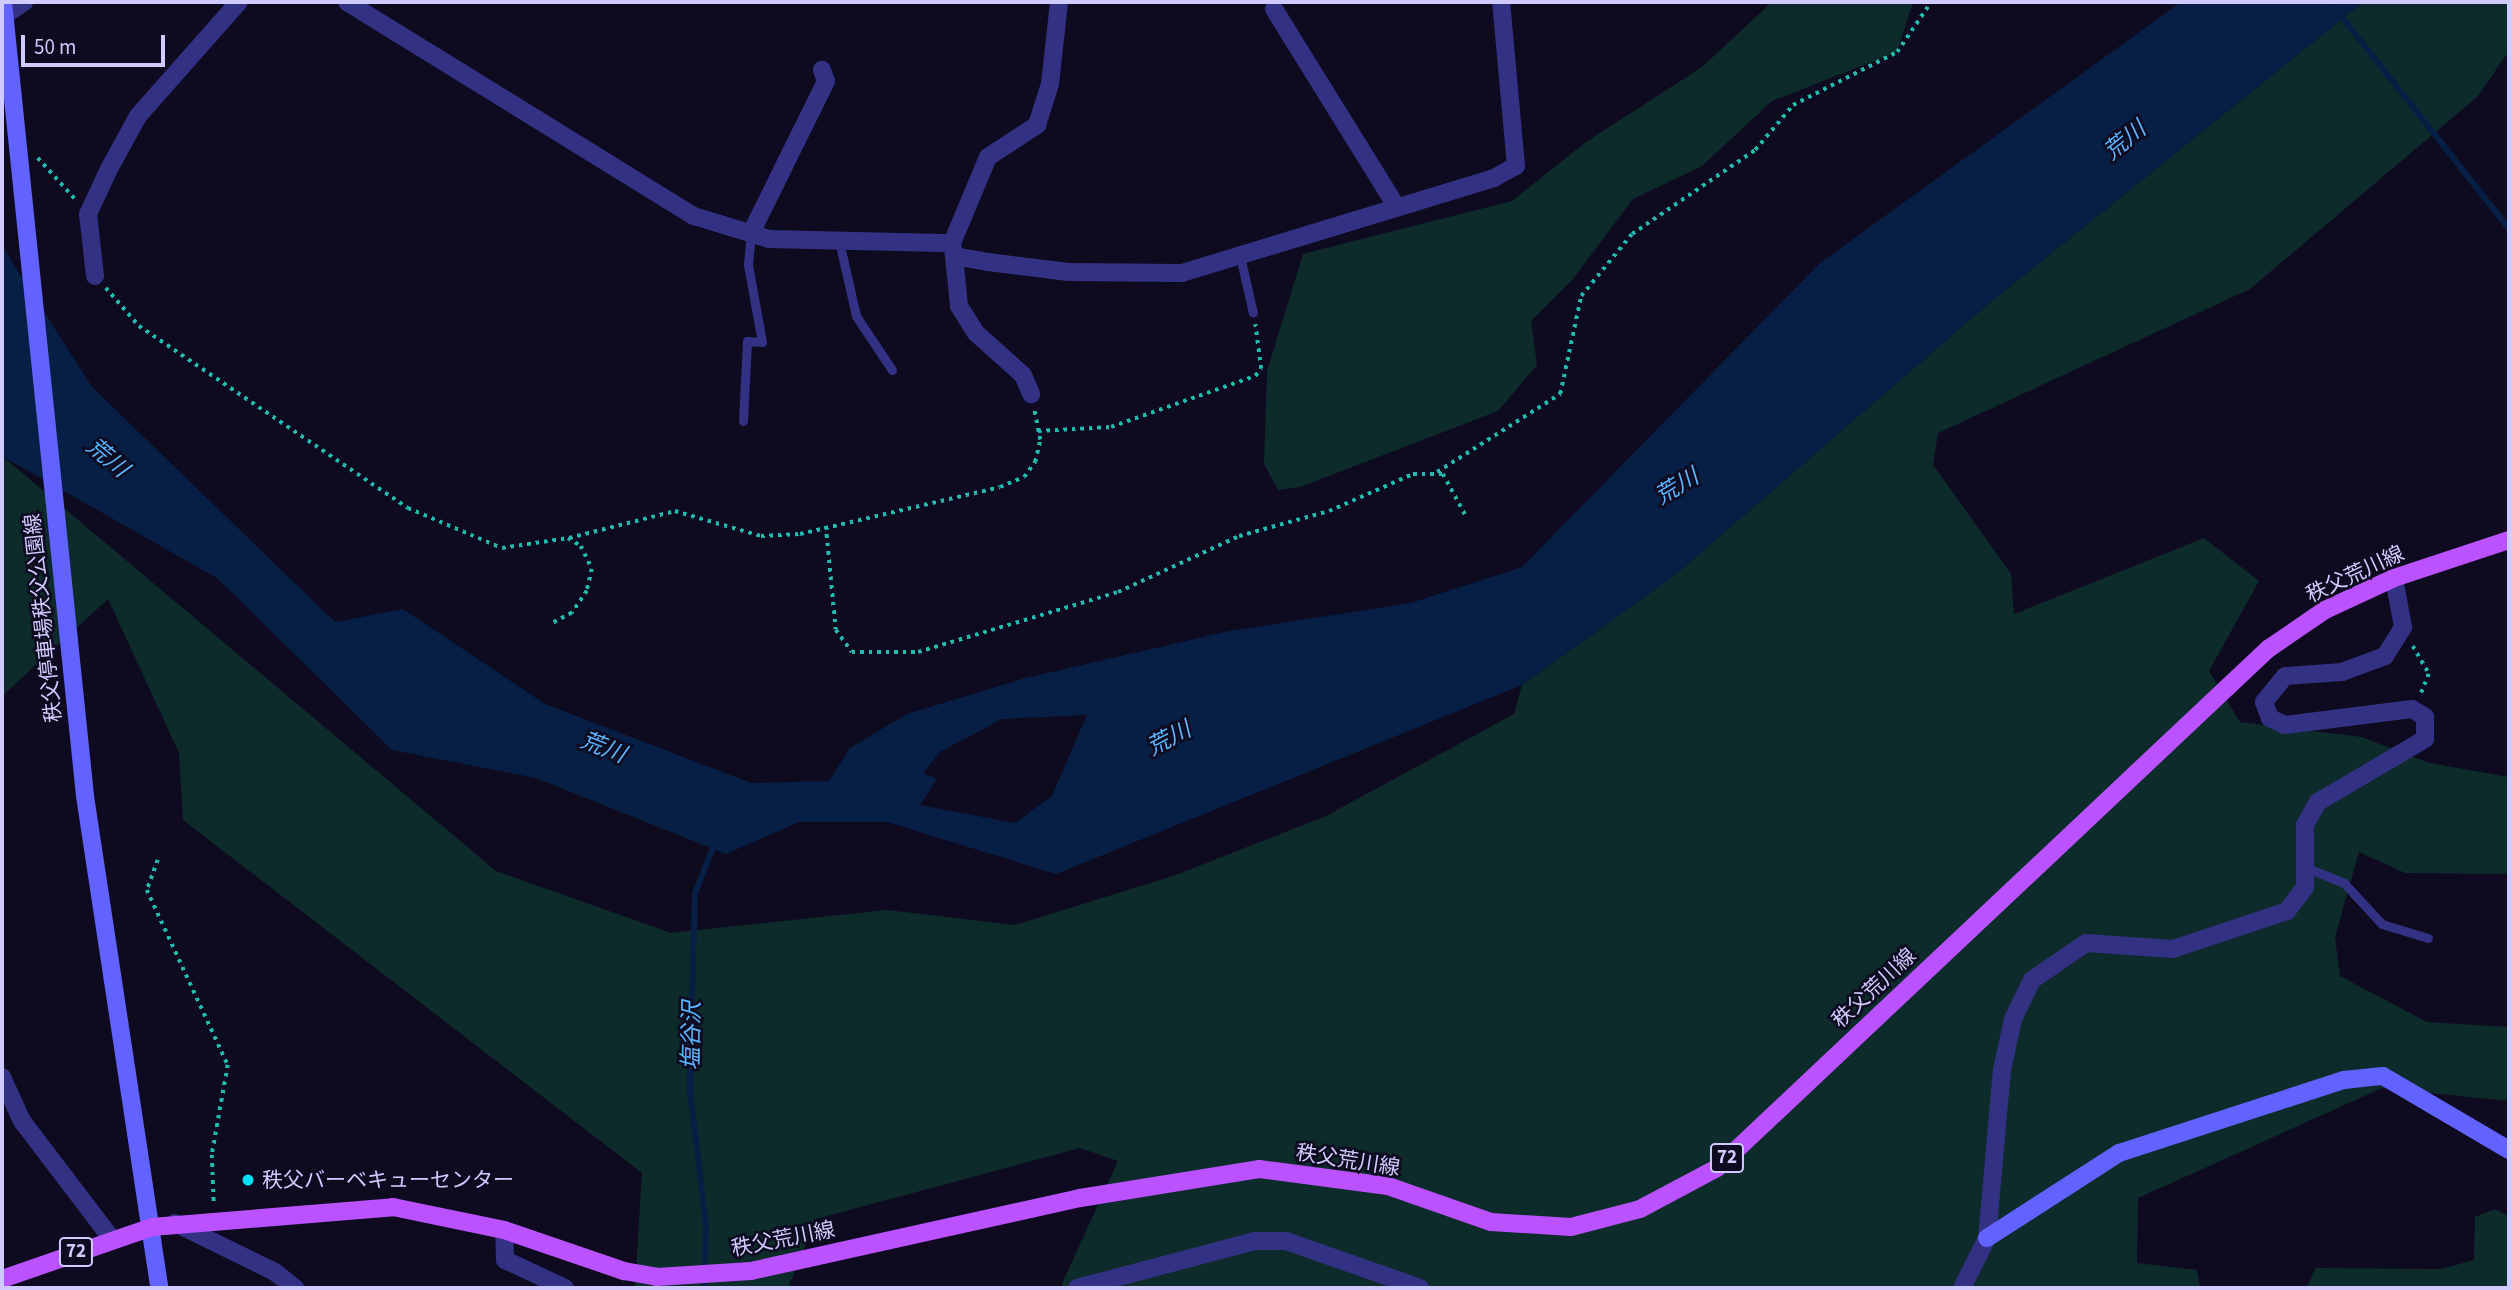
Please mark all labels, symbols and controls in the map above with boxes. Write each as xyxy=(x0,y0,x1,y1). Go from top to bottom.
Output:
scale bar xyxy=(24,21,168,65)
text: 50 m xyxy=(34,32,76,62)
water label: 荒川 xyxy=(2098,116,2152,166)
water label: 荒川 xyxy=(81,433,133,483)
water label: 荒川 xyxy=(1650,463,1704,511)
street label: 秩父停車場秩父公園線 xyxy=(19,512,67,724)
street label: 秩父荒川線 xyxy=(2302,540,2408,608)
water label: 荒川 xyxy=(1142,716,1196,762)
water label: 荒川 xyxy=(577,727,629,769)
street label: 秩父荒川線 xyxy=(1827,943,1921,1033)
water label: 塩谷沢 xyxy=(678,1001,706,1071)
street label: 秩父荒川線 xyxy=(1294,1139,1402,1181)
road number: 72 xyxy=(1710,1142,1744,1174)
place label: 秩父バーベキューセンター xyxy=(262,1167,514,1193)
marker: 秩父バーベキューセンター xyxy=(240,1172,256,1188)
street label: 秩父荒川線 xyxy=(729,1217,837,1261)
road number: 72 xyxy=(58,1236,94,1268)

